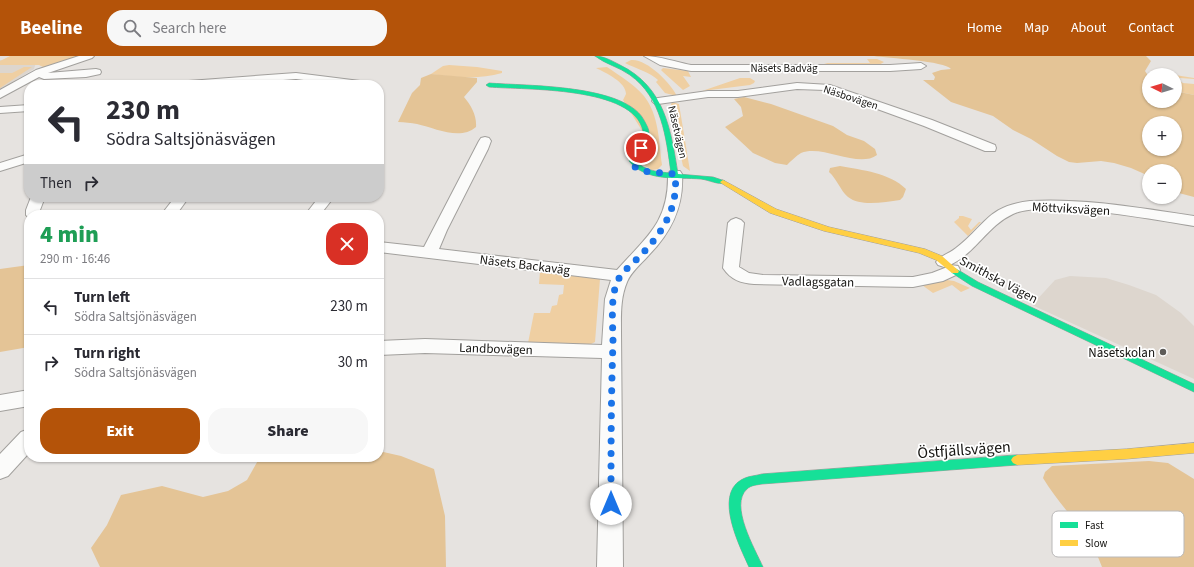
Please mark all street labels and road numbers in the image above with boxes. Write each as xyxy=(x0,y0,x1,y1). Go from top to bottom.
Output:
street label: Näsets Badväg xyxy=(750,61,818,76)
street label: Näsbovägen xyxy=(822,82,880,113)
street label: Näsetvägen xyxy=(664,104,691,160)
street label: Möttviksvägen xyxy=(1031,198,1110,220)
street label: Näsets Backaväg xyxy=(479,251,572,280)
street label: Smithska Vägen xyxy=(956,252,1041,308)
street label: Vadlagsgatan xyxy=(782,272,854,292)
street label: Landbovägen xyxy=(459,339,533,359)
street label: Östfjällsvägen xyxy=(917,436,1011,464)

